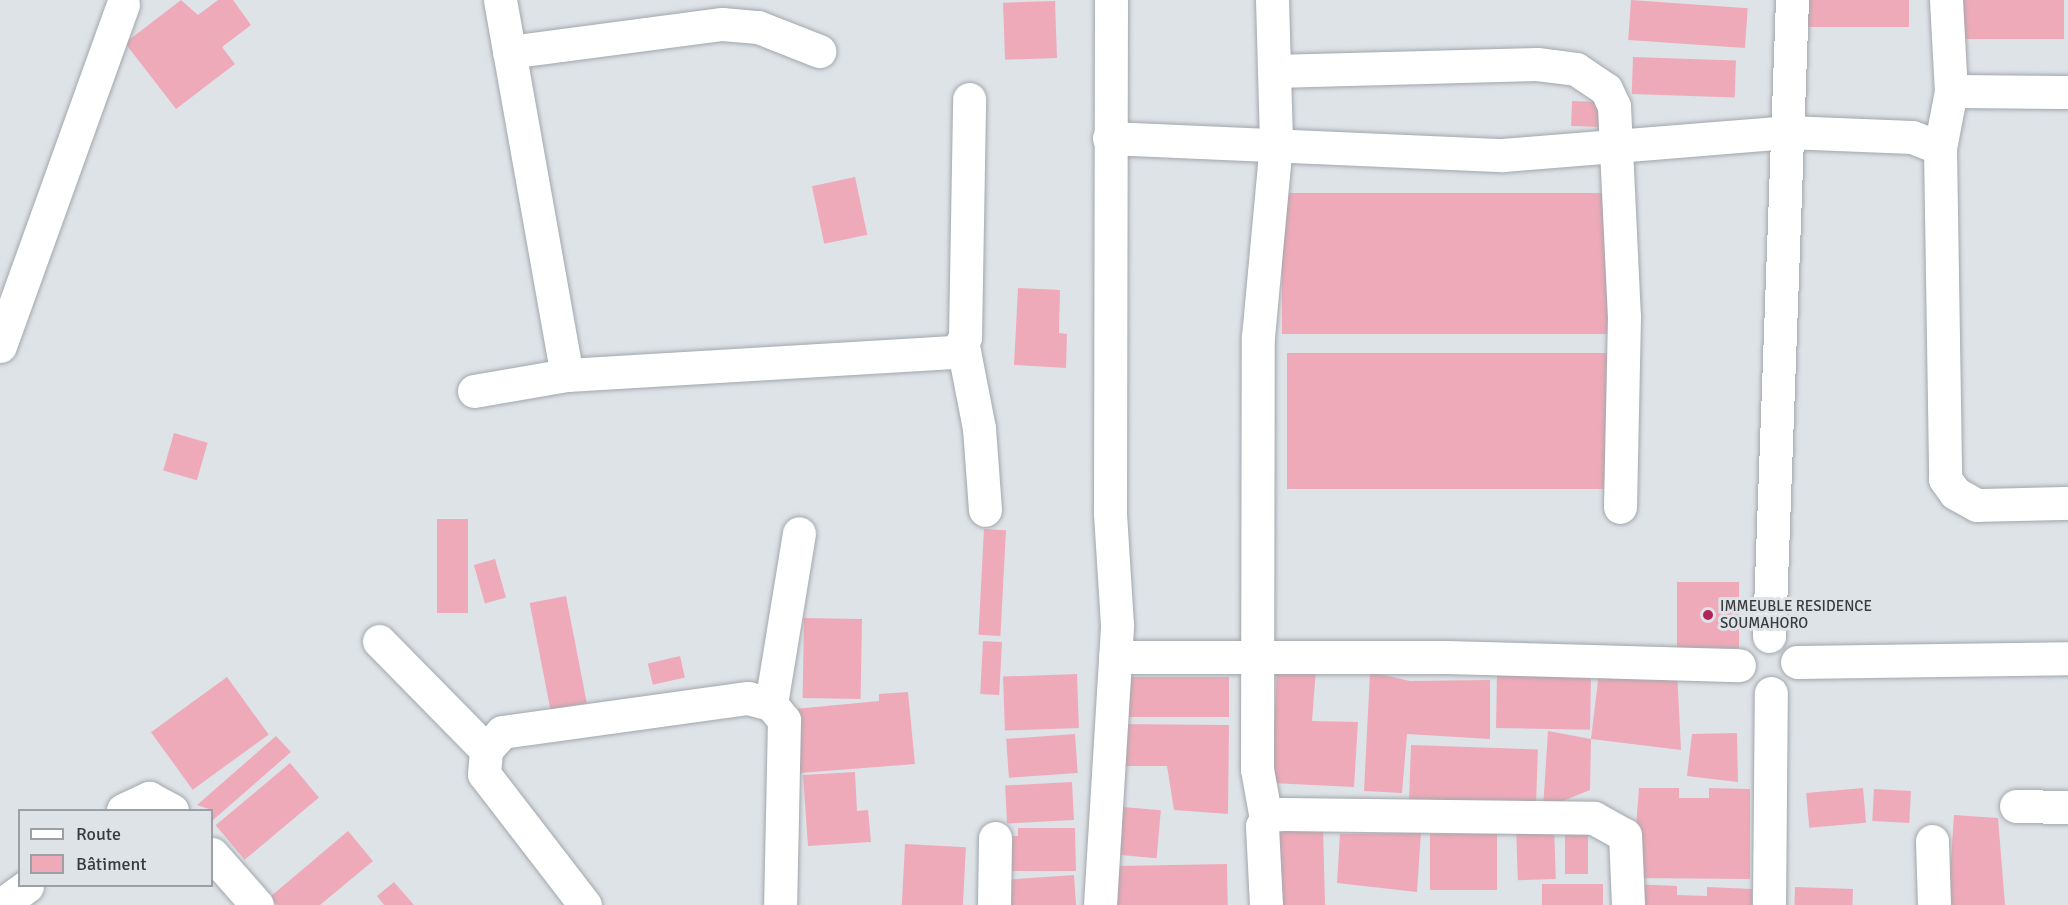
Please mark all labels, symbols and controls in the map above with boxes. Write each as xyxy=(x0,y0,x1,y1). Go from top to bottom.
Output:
place label: IMMEUBLE RESIDENCE SOUMAHORO xyxy=(1720,597,1872,632)
marker: IMMEUBLE RESIDENCE SOUMAHORO xyxy=(1701,608,1715,622)
legend xyxy=(18,809,213,887)
text: Route xyxy=(76,823,121,845)
text: Bâtiment xyxy=(76,853,147,875)

